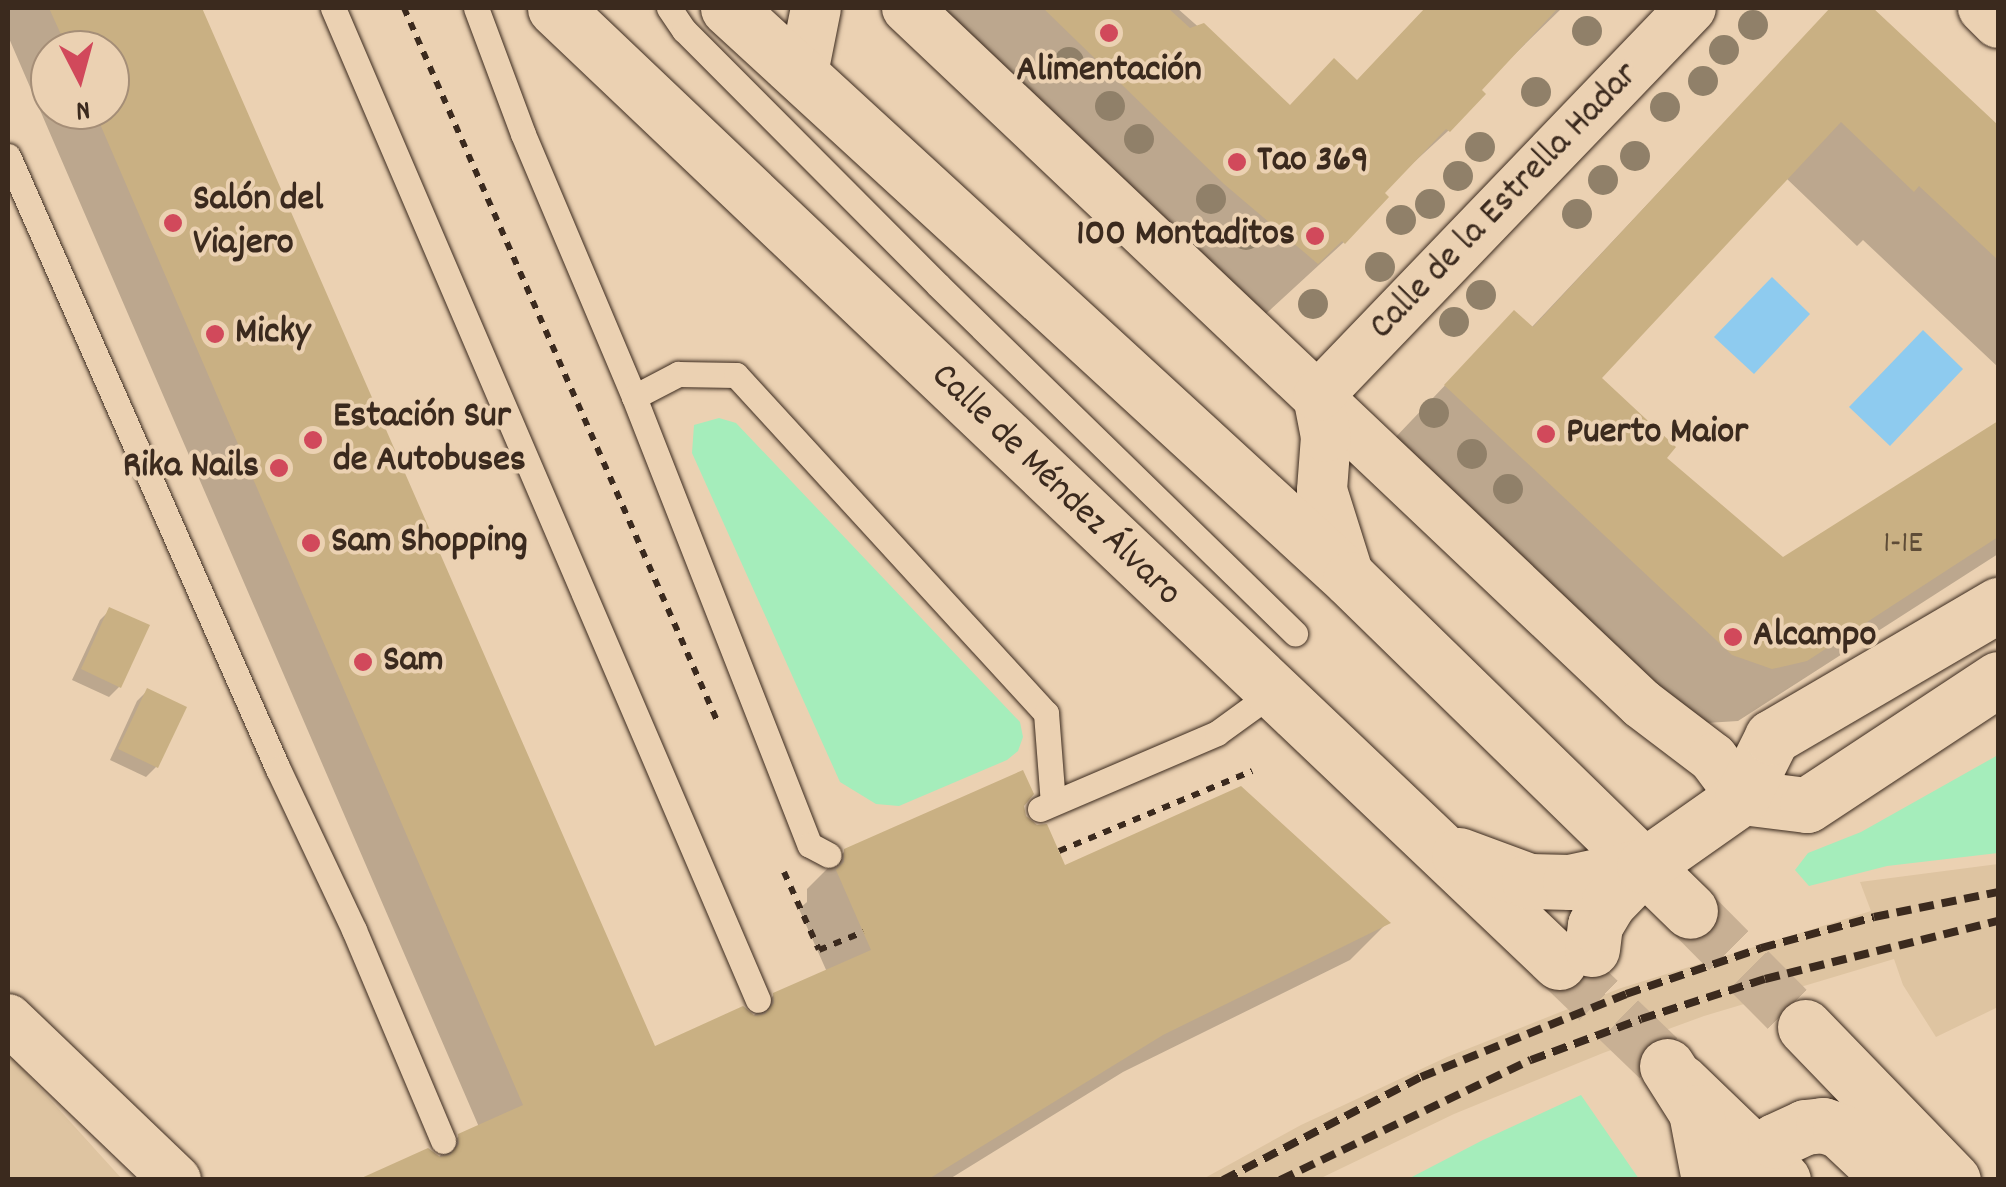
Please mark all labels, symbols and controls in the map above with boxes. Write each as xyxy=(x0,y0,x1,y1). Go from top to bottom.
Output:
marker: Alimentación xyxy=(1098,22,1120,44)
north arrow xyxy=(30,30,130,130)
place label: Alimentación xyxy=(1016,49,1202,95)
street label: Calle de la Estrella Hadar xyxy=(1361,54,1649,350)
text: N xyxy=(74,87,92,128)
place label: Tao 369 xyxy=(1257,139,1369,185)
marker: Tao 369 xyxy=(1226,151,1248,173)
place label: Salón del Viajero xyxy=(193,178,323,268)
marker: Salón del Viajero xyxy=(162,212,184,234)
place label: 100 Montaditos xyxy=(1076,213,1295,259)
marker: 100 Montaditos xyxy=(1304,225,1326,247)
place label: Micky xyxy=(235,311,310,357)
marker: Micky xyxy=(204,323,226,345)
street label: Calle de Méndez Álvaro xyxy=(920,355,1190,617)
place label: Estación Sur de Autobuses xyxy=(333,395,526,484)
place label: Puerto Maior xyxy=(1566,411,1748,457)
marker: Puerto Maior xyxy=(1535,423,1557,445)
marker: Estación Sur de Autobuses xyxy=(302,429,324,451)
place label: Rika Nails xyxy=(123,445,259,491)
marker: Rika Nails xyxy=(268,457,290,479)
place label: Sam Shopping xyxy=(331,520,528,566)
house number: 1-1E xyxy=(1883,526,1923,564)
marker: Sam Shopping xyxy=(300,532,322,554)
place label: Alcampo xyxy=(1753,614,1876,660)
marker: Alcampo xyxy=(1722,626,1744,648)
place label: Sam xyxy=(383,639,444,685)
marker: Sam xyxy=(352,651,374,673)

